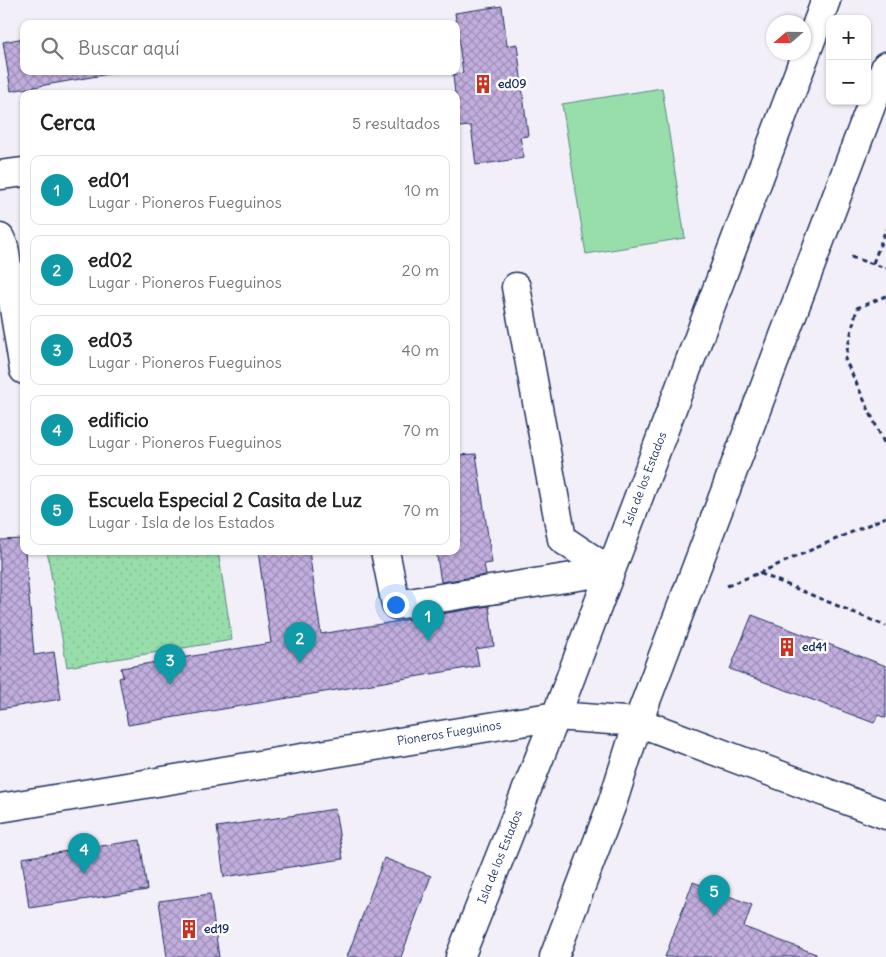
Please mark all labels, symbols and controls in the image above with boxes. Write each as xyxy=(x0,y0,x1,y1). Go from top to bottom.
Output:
north arrow xyxy=(766,15,811,60)
map controls xyxy=(826,15,871,105)
button: + xyxy=(826,15,871,60)
search box xyxy=(20,20,460,75)
icon: search xyxy=(38,34,66,62)
text: Buscar aquí xyxy=(78,36,179,60)
button: − xyxy=(826,60,871,105)
building icon: ed09 xyxy=(472,73,494,95)
place label: ed09 xyxy=(498,76,526,91)
text: Cerca xyxy=(40,109,95,136)
text: 5 resultados xyxy=(352,113,440,133)
text: ed01 xyxy=(88,168,129,192)
text: 1 xyxy=(54,180,60,200)
text: 10 m xyxy=(404,180,439,200)
text: Lugar · Pioneros Fueguinos xyxy=(88,192,282,212)
text: ed02 xyxy=(88,248,132,272)
text: 2 xyxy=(53,260,61,280)
text: 20 m xyxy=(402,260,439,280)
text: Lugar · Pioneros Fueguinos xyxy=(88,272,282,292)
text: ed03 xyxy=(88,328,133,352)
text: 3 xyxy=(52,340,62,360)
text: 40 m xyxy=(401,340,439,360)
text: Lugar · Pioneros Fueguinos xyxy=(88,352,282,372)
text: edificio xyxy=(88,408,149,432)
text: 4 xyxy=(52,420,62,440)
text: 70 m xyxy=(403,420,439,440)
street label: Isla de los Estados xyxy=(620,430,669,528)
text: Lugar · Pioneros Fueguinos xyxy=(88,432,282,452)
text: Escuela Especial 2 Casita de Luz xyxy=(88,488,362,512)
text: 5 xyxy=(52,500,62,520)
text: 70 m xyxy=(403,500,439,520)
text: Lugar · Isla de los Estados xyxy=(88,512,275,532)
your location xyxy=(383,592,409,618)
pin: 1 xyxy=(412,600,444,641)
pin: 2 xyxy=(284,622,316,663)
building icon: ed41 xyxy=(776,636,798,658)
place label: ed41 xyxy=(802,639,827,654)
pin: 3 xyxy=(154,644,186,685)
street label: Pioneros Fueguinos xyxy=(396,717,502,748)
street label: Isla de los Estados xyxy=(474,808,525,906)
pin: 4 xyxy=(68,833,100,874)
pin: 5 xyxy=(698,875,730,916)
building icon: ed19 xyxy=(178,918,200,940)
place label: ed19 xyxy=(204,921,229,936)

